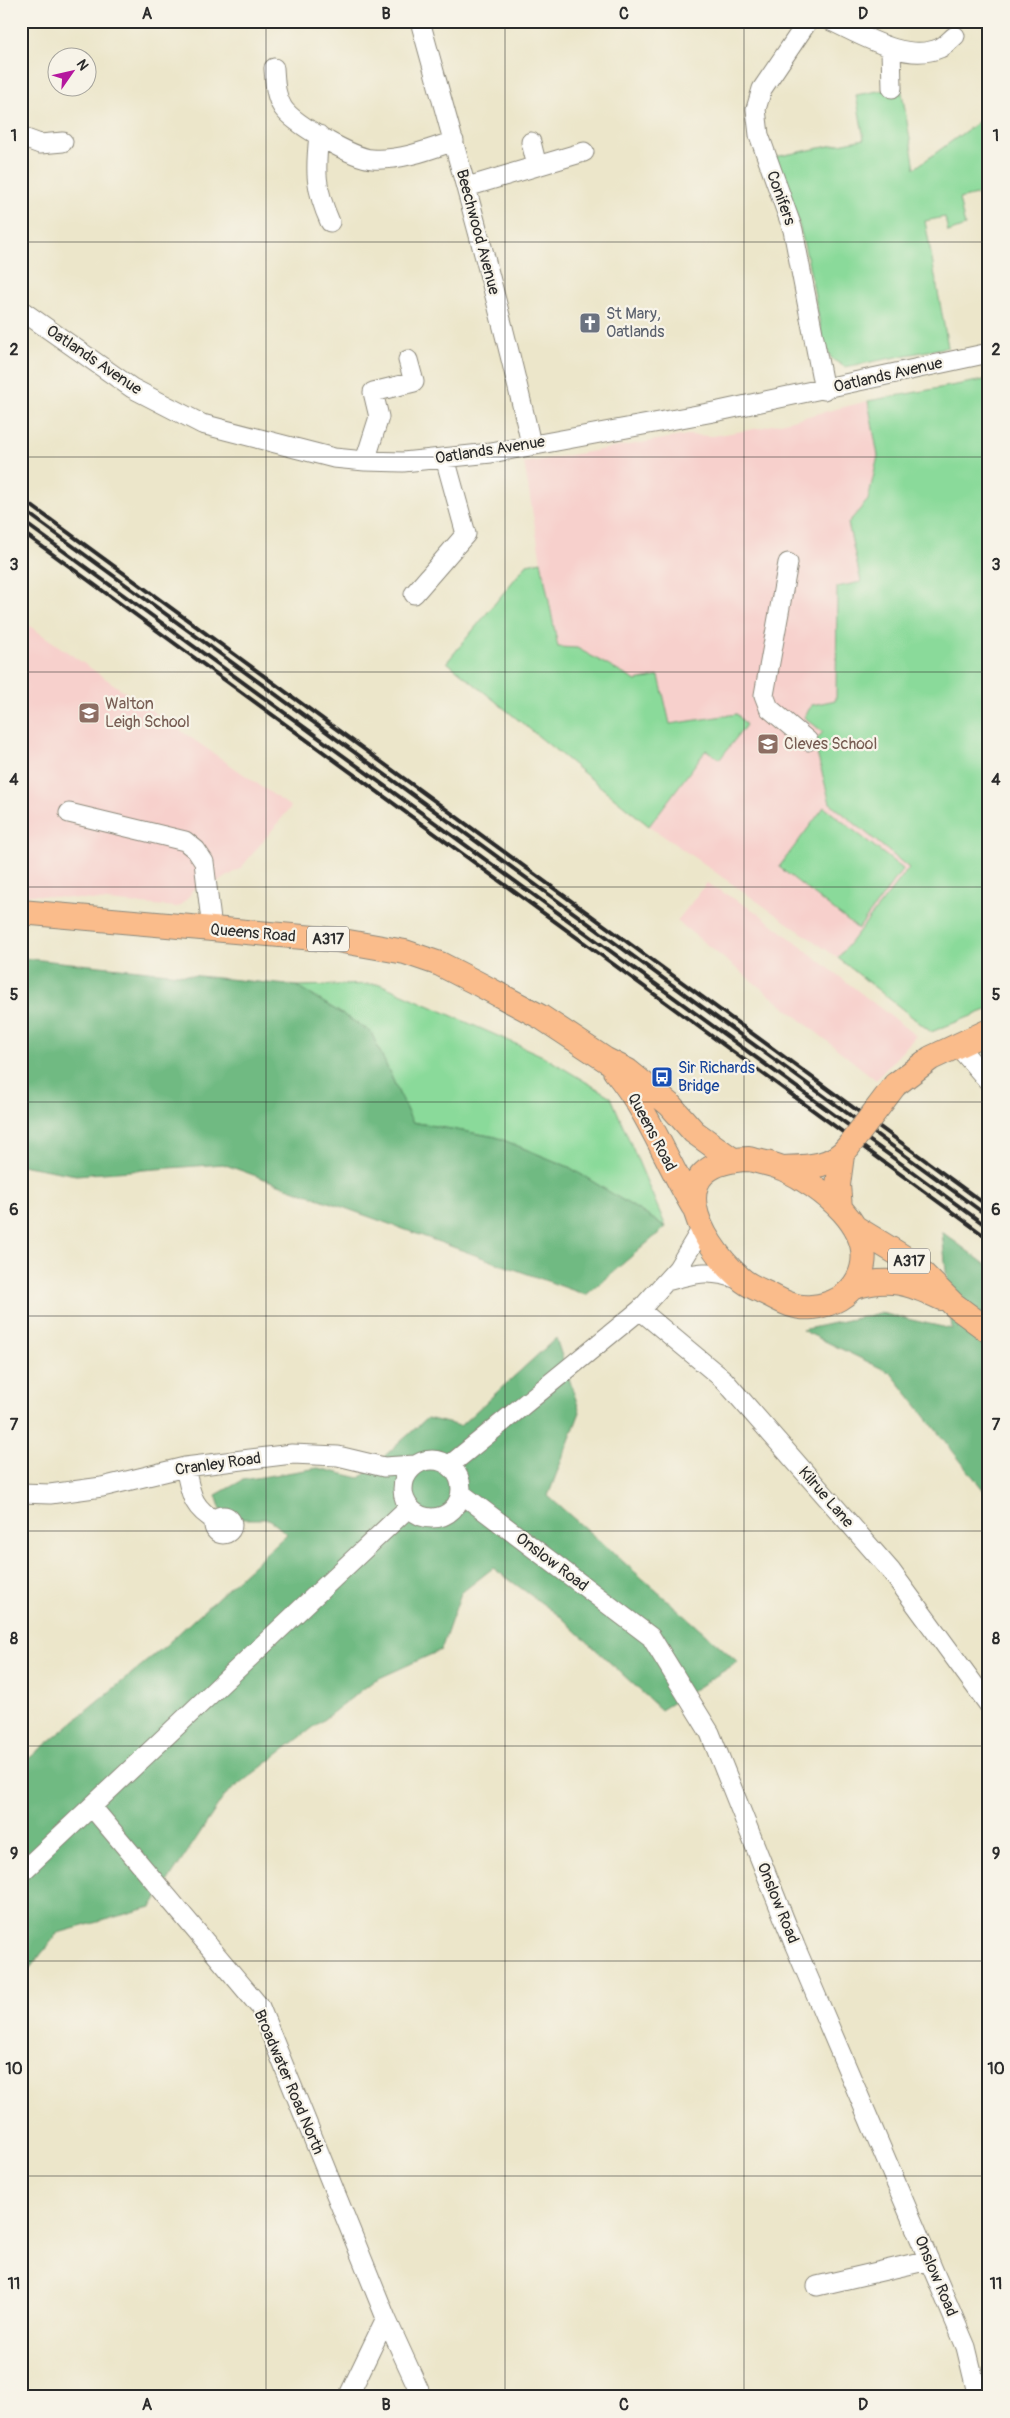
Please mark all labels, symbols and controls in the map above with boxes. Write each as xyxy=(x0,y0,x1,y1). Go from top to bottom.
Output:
text: A xyxy=(142,4,153,24)
text: B xyxy=(381,4,391,24)
text: C xyxy=(619,4,629,24)
text: D xyxy=(858,4,868,24)
north arrow xyxy=(48,48,98,98)
text: N xyxy=(73,56,92,74)
text: 1 xyxy=(11,126,17,146)
text: 1 xyxy=(993,126,999,146)
street label: Beechwood Avenue xyxy=(452,167,504,297)
street label: Conifers xyxy=(762,168,800,228)
place label: St Mary, Oatlands xyxy=(606,304,664,342)
church icon: St Mary, Oatlands xyxy=(578,311,602,335)
street label: Oatlands Avenue xyxy=(42,321,146,399)
text: 2 xyxy=(10,340,19,360)
text: 2 xyxy=(992,340,1001,360)
street label: Oatlands Avenue xyxy=(832,353,944,397)
street label: Oatlands Avenue xyxy=(434,431,547,469)
text: 3 xyxy=(10,555,19,575)
text: 3 xyxy=(992,555,1001,575)
place label: Walton Leigh School xyxy=(105,694,190,732)
school or university icon: Walton Leigh School xyxy=(77,701,101,725)
school or university icon: Cleves School xyxy=(756,732,780,756)
place label: Cleves School xyxy=(784,734,877,754)
text: 4 xyxy=(9,770,19,790)
text: 4 xyxy=(991,770,1001,790)
street label: Queens Road xyxy=(209,919,297,947)
road number: A317 xyxy=(307,926,349,952)
text: 5 xyxy=(10,985,19,1005)
text: 5 xyxy=(992,985,1001,1005)
place label: Sir Richards Bridge xyxy=(678,1058,755,1096)
bus stop icon: Sir Richards Bridge xyxy=(650,1065,674,1089)
street label: Queens Road xyxy=(623,1089,681,1175)
text: 6 xyxy=(9,1200,19,1220)
text: 6 xyxy=(991,1200,1001,1220)
road number: A317 xyxy=(888,1248,930,1274)
text: 7 xyxy=(10,1415,19,1435)
text: 7 xyxy=(992,1415,1001,1435)
street label: Cranley Road xyxy=(174,1448,262,1480)
street label: Kilrue Lane xyxy=(794,1462,858,1532)
street label: Onslow Road xyxy=(512,1528,592,1596)
text: 8 xyxy=(10,1629,18,1649)
text: 8 xyxy=(992,1629,1000,1649)
text: 9 xyxy=(10,1844,18,1864)
text: 9 xyxy=(992,1844,1000,1864)
street label: Onslow Road xyxy=(753,1860,803,1946)
street label: Broadwater Road North xyxy=(249,2007,329,2157)
text: 10 xyxy=(5,2059,23,2079)
text: 10 xyxy=(987,2059,1005,2079)
street label: Onslow Road xyxy=(910,2233,962,2319)
text: 11 xyxy=(8,2274,20,2294)
text: 11 xyxy=(990,2274,1002,2294)
text: A xyxy=(142,2395,153,2415)
text: B xyxy=(381,2395,391,2415)
text: C xyxy=(619,2395,629,2415)
text: D xyxy=(858,2395,868,2415)

